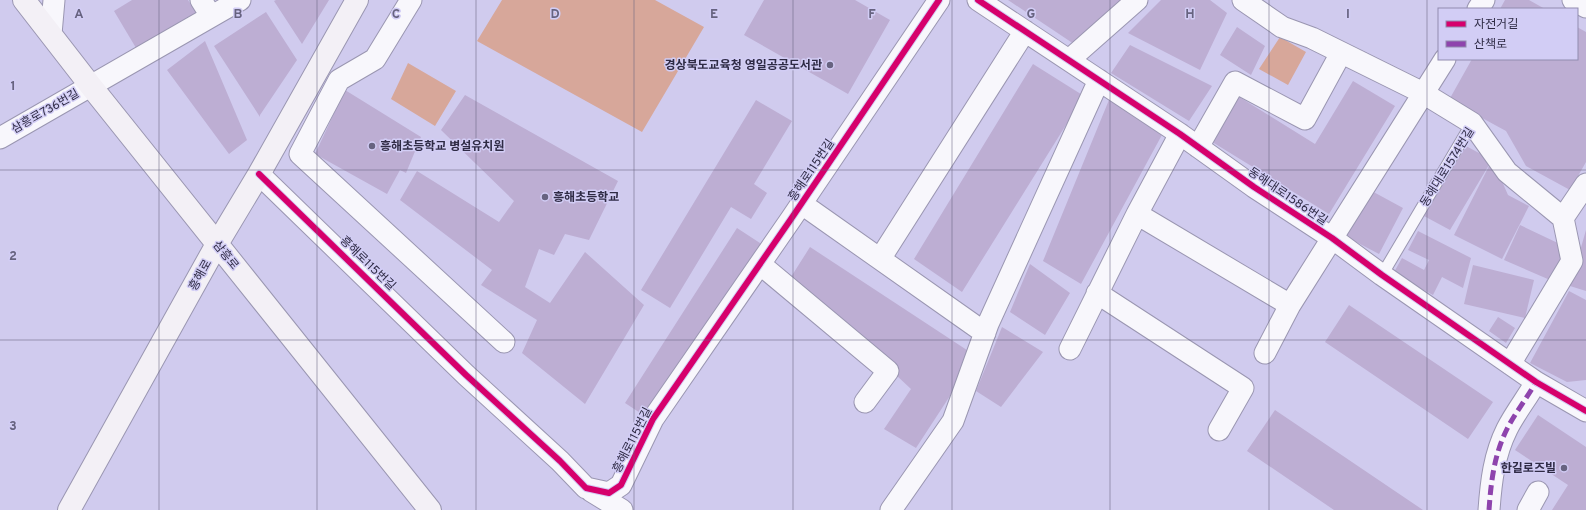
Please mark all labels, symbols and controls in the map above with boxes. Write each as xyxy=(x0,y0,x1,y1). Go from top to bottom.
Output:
text: A xyxy=(74,7,84,23)
text: B xyxy=(234,7,243,23)
text: C xyxy=(392,7,400,23)
text: D xyxy=(550,7,560,23)
text: E xyxy=(710,7,718,23)
text: F xyxy=(868,7,876,23)
text: G xyxy=(1027,7,1036,23)
text: H xyxy=(1185,7,1195,23)
text: I xyxy=(1346,7,1350,23)
legend xyxy=(1438,8,1578,60)
text: 자전거길 xyxy=(1474,17,1518,33)
text: 산책로 xyxy=(1474,37,1507,53)
place label: 경상북도교육청 영일공공도서관 xyxy=(664,58,822,74)
marker: 경상북도교육청 영일공공도서관 xyxy=(825,60,835,70)
text: 1 xyxy=(10,79,16,95)
street label: 삼흥로736번길 xyxy=(9,86,82,138)
street label: 동해대로1574번길 xyxy=(1417,125,1479,210)
street label: 흥해로115번길 xyxy=(785,136,838,205)
place label: 흥해초등학교 병설유치원 xyxy=(380,139,504,155)
marker: 흥해초등학교 병설유치원 xyxy=(367,141,377,151)
street label: 동해대로1586번길 xyxy=(1245,164,1330,229)
place label: 흥해초등학교 xyxy=(553,190,619,206)
marker: 흥해초등학교 xyxy=(540,192,550,202)
street label: 흥해로115번길 xyxy=(336,233,399,294)
street label: 삼흥로 xyxy=(209,238,242,274)
text: 2 xyxy=(9,249,17,265)
street label: 흥해로 xyxy=(186,257,216,294)
street label: 흥해로115번길 xyxy=(610,405,656,476)
text: 3 xyxy=(9,419,17,435)
place label: 한길로즈빌 xyxy=(1501,461,1556,477)
marker: 한길로즈빌 xyxy=(1559,463,1569,473)

